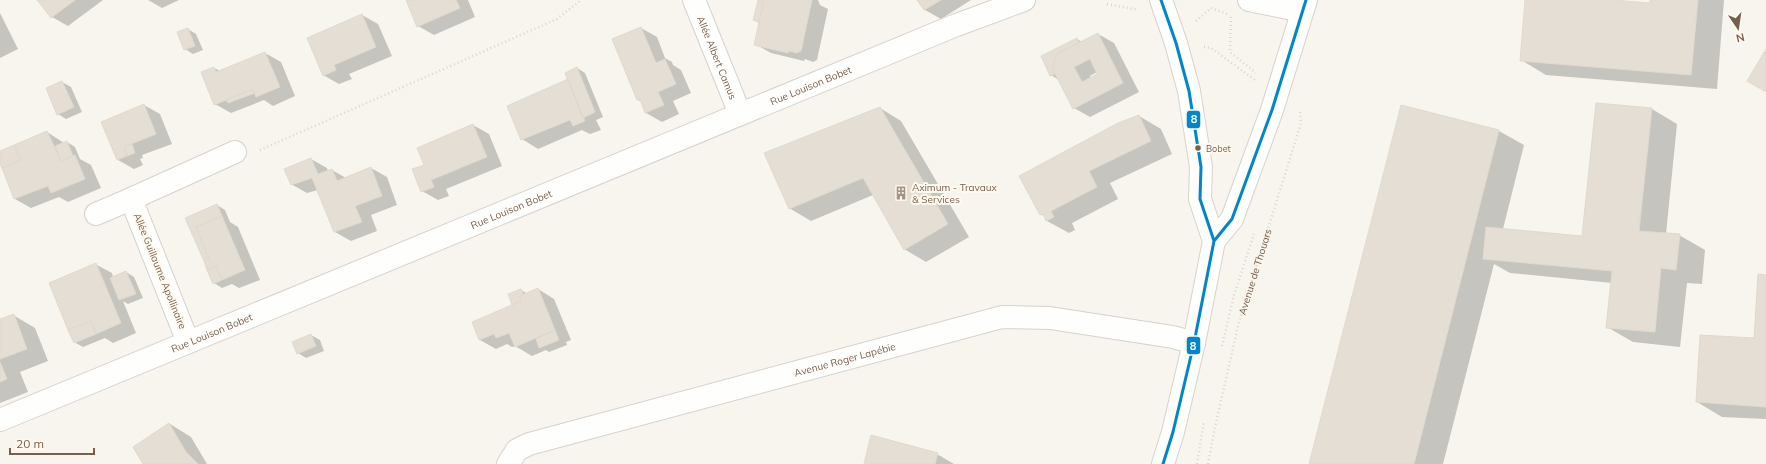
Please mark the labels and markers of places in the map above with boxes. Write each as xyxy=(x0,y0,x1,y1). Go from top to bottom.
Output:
marker: Bobet xyxy=(1193,143,1203,153)
place label: Bobet xyxy=(1206,143,1231,154)
place label: Aximum - Travaux & Services xyxy=(912,181,997,206)
building icon: Aximum - Travaux & Services xyxy=(893,185,909,201)

